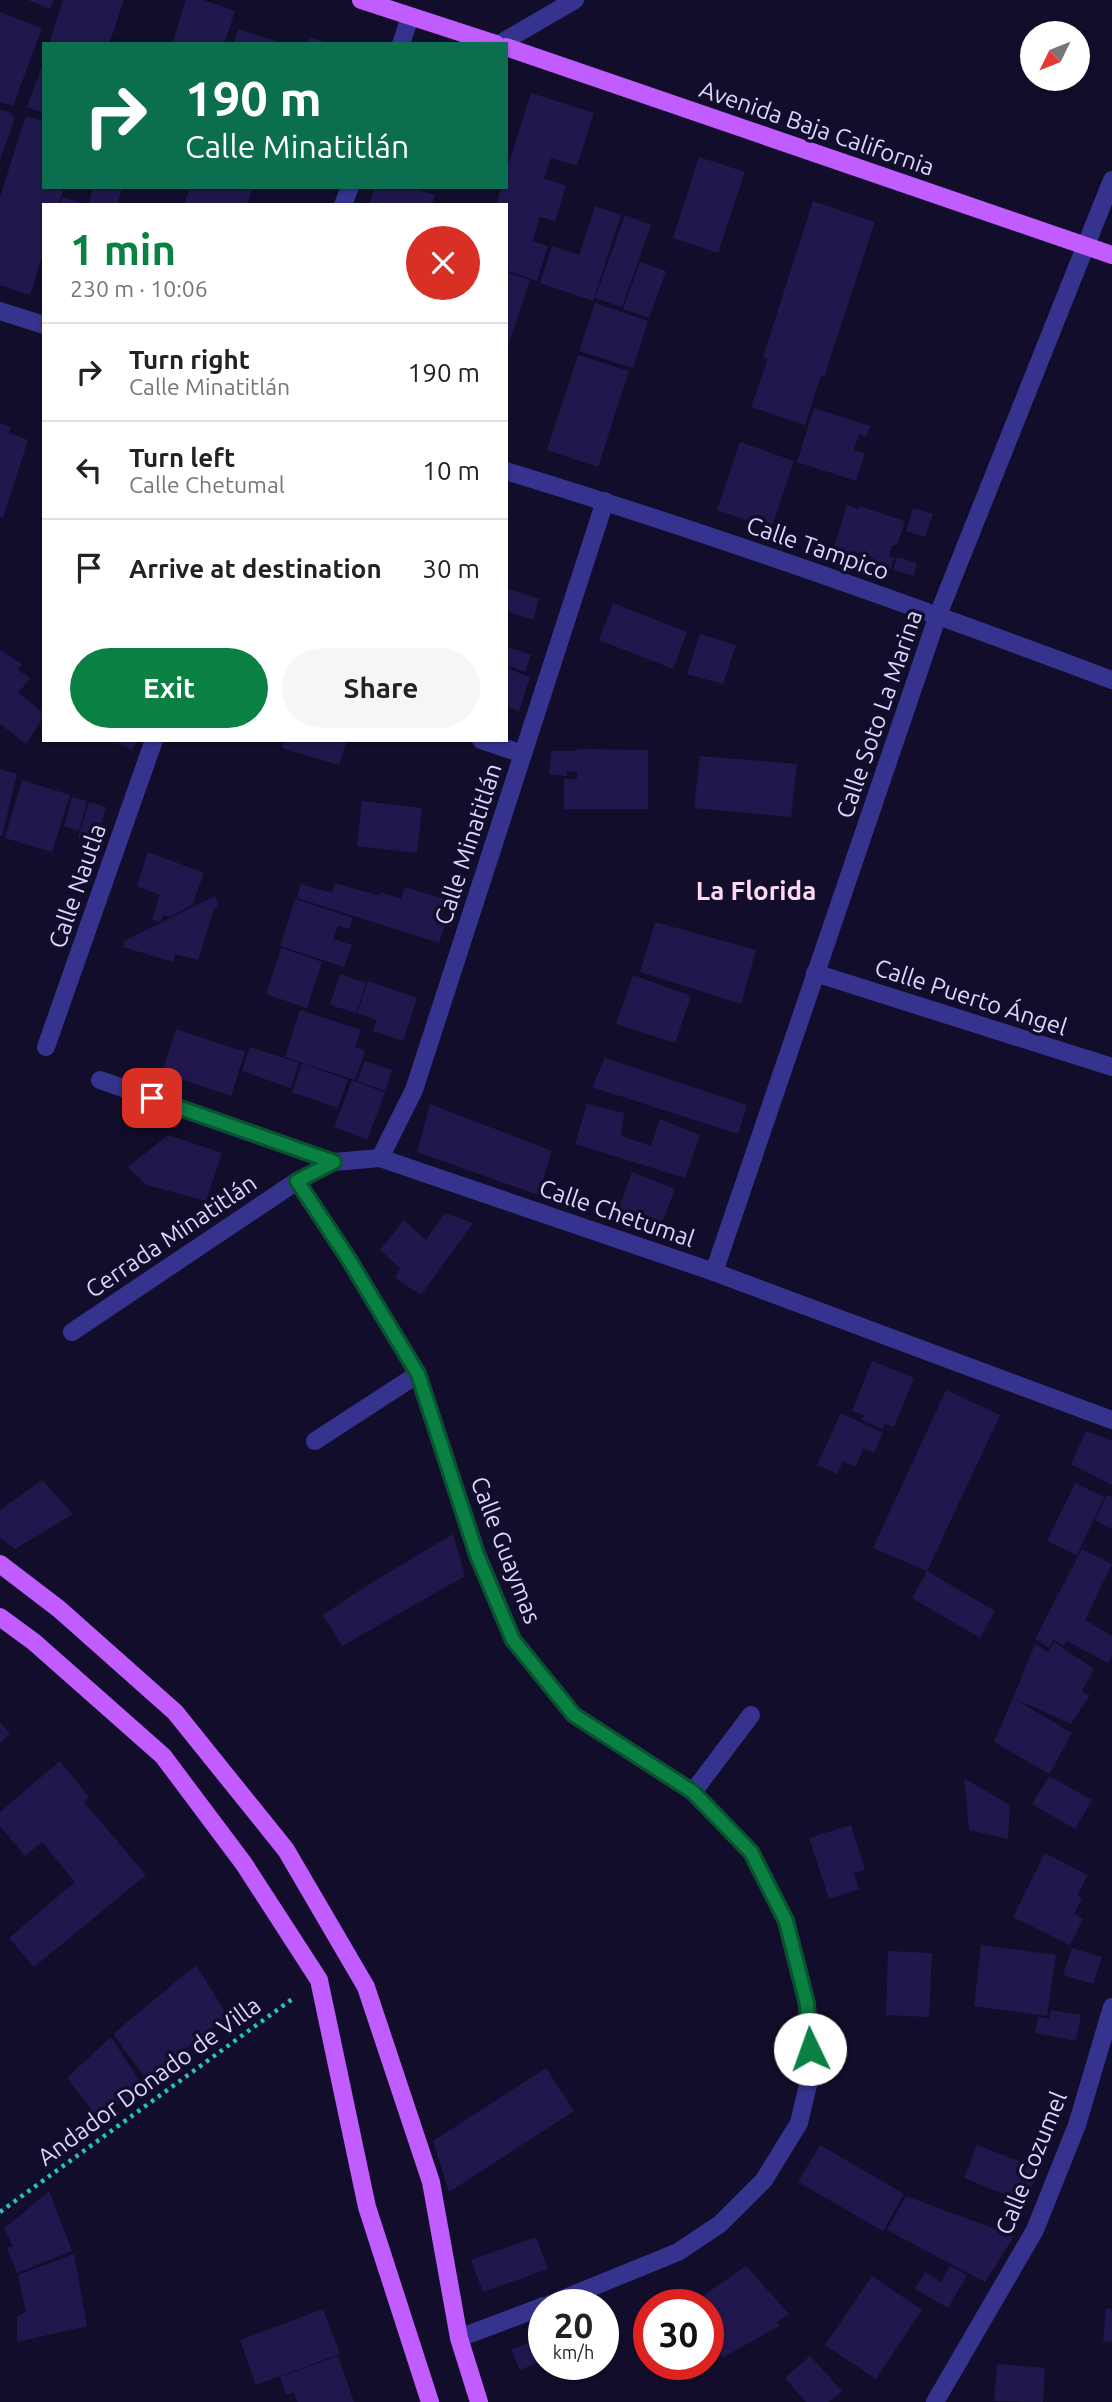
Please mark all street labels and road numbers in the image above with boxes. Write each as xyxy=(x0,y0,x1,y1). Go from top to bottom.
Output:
street label: Avenida Baja California xyxy=(696,75,938,181)
street label: Calle Tampico xyxy=(743,511,893,585)
street label: Calle Soto La Marina xyxy=(831,606,927,822)
street label: Calle Minatitlán xyxy=(429,760,507,928)
street label: Calle Nautla xyxy=(43,820,111,952)
street label: Calle Puerto Ángel xyxy=(872,952,1071,1041)
street label: Cerrada Minatitlán xyxy=(80,1169,262,1303)
street label: Calle Chetumal xyxy=(536,1174,698,1252)
street label: Calle Guaymas xyxy=(466,1473,546,1627)
street label: Andador Donado de Villa xyxy=(32,1991,266,2171)
street label: Calle Cozumel xyxy=(990,2088,1072,2238)

